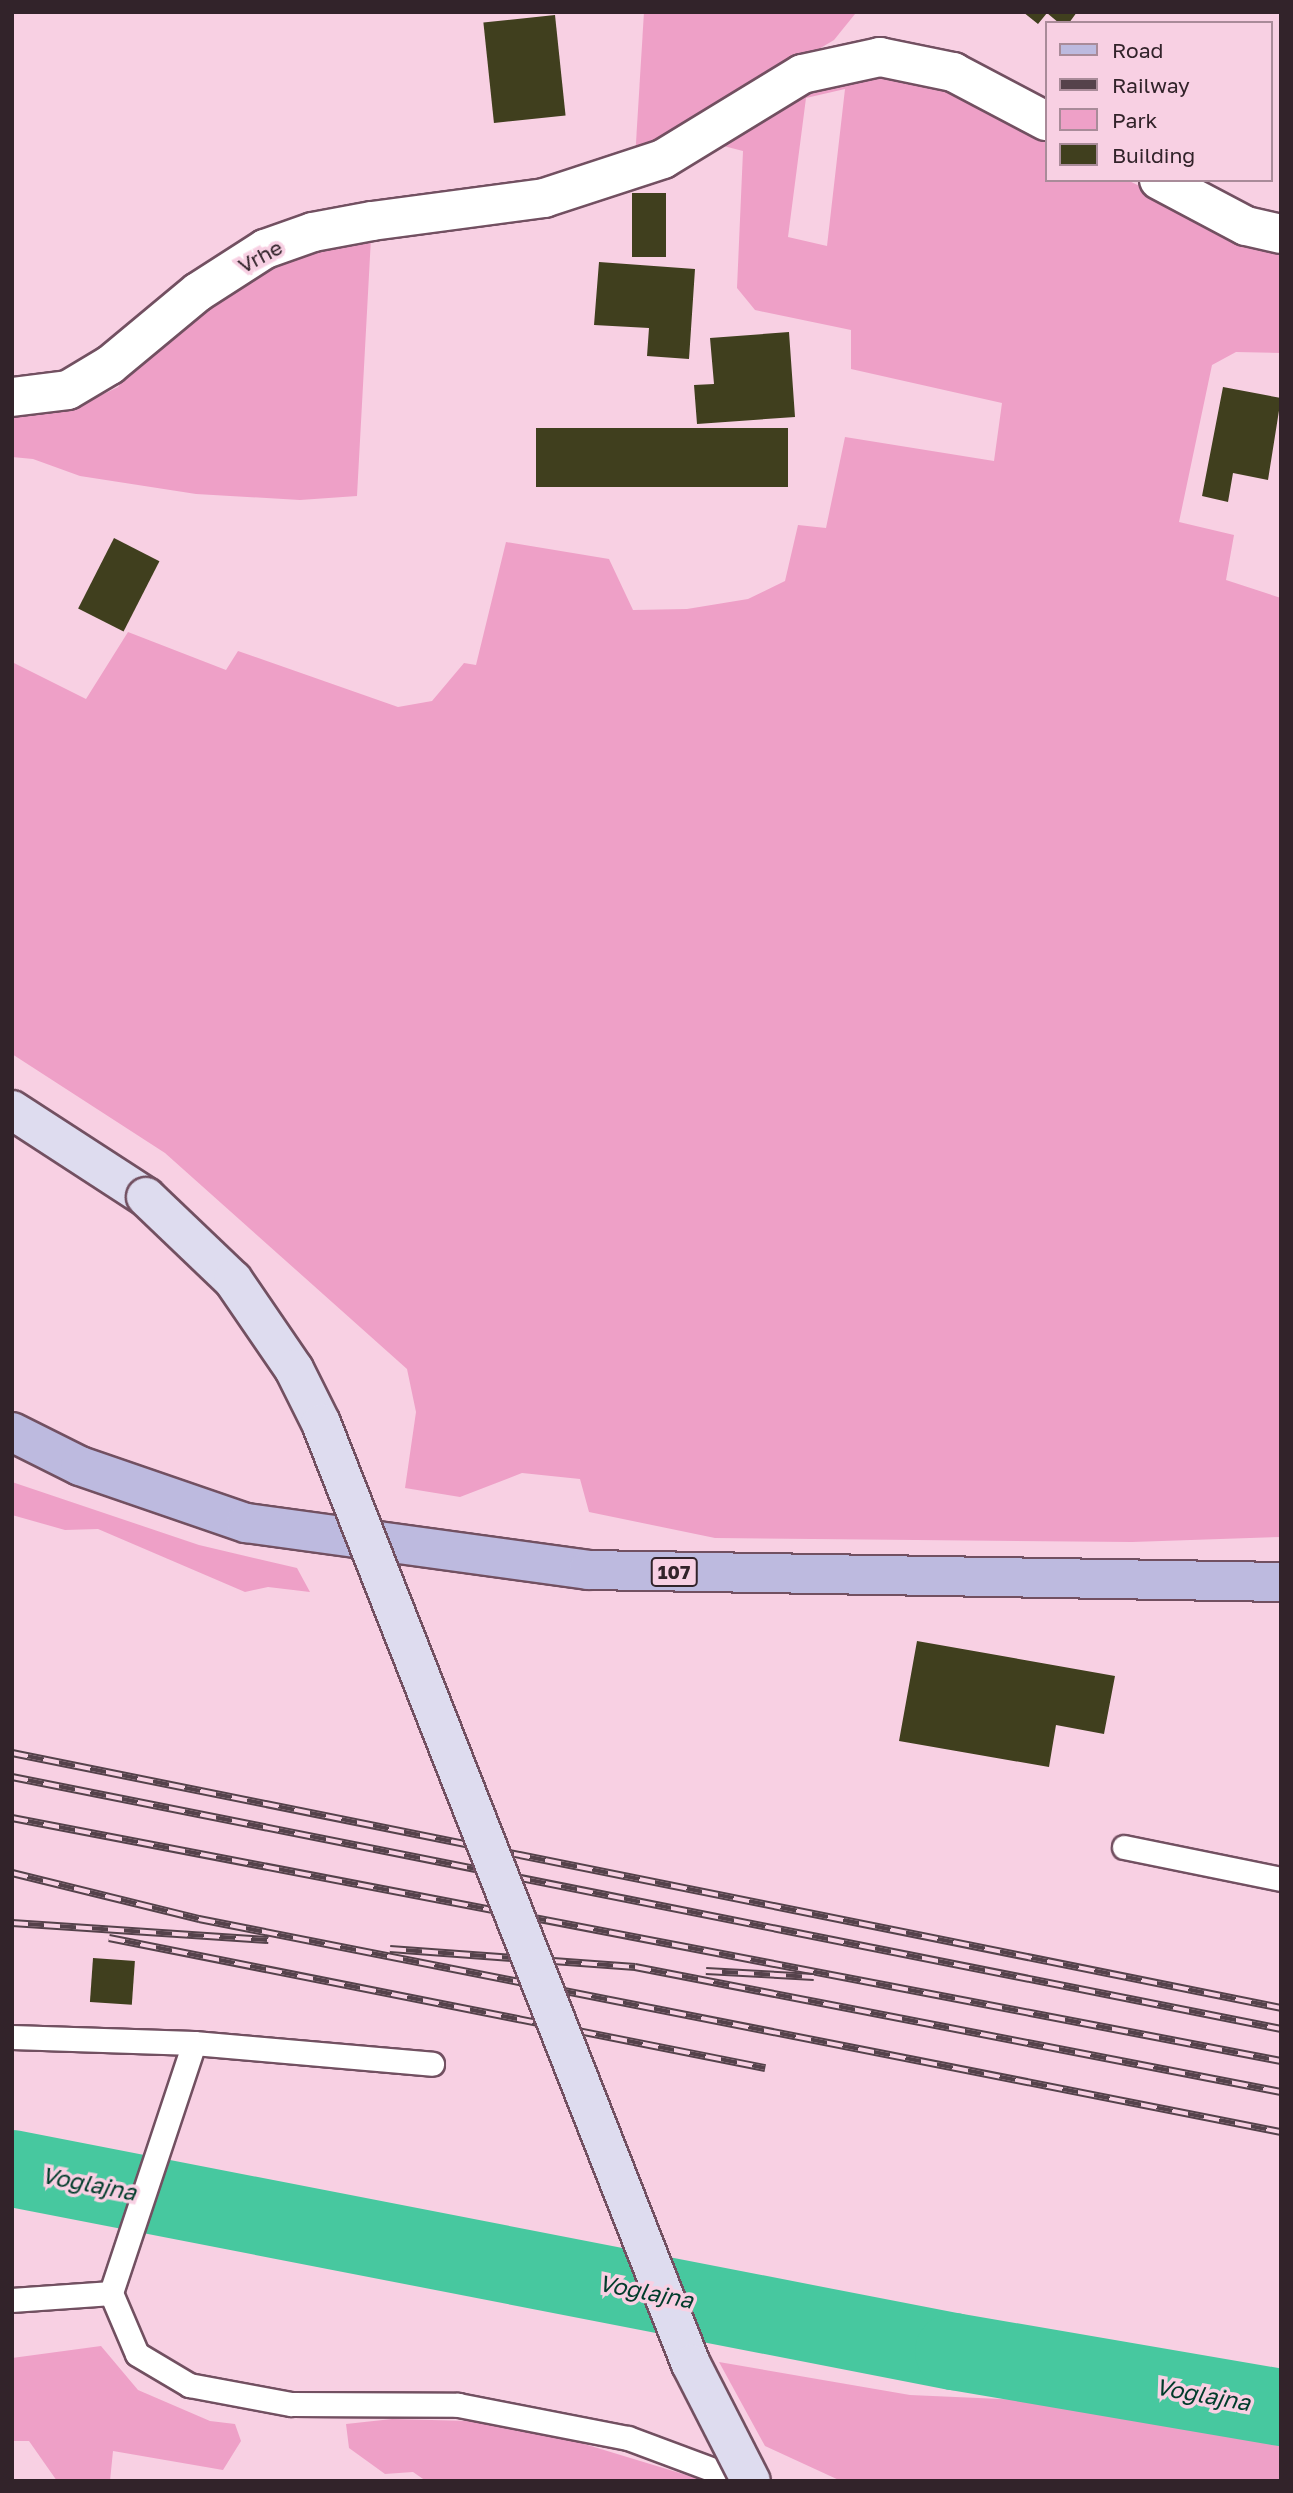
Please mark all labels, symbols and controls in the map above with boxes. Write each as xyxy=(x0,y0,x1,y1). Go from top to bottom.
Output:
legend xyxy=(1044,21,1272,182)
text: Road xyxy=(1112,37,1163,63)
text: Railway xyxy=(1112,72,1190,98)
text: Park xyxy=(1112,107,1157,133)
text: Building xyxy=(1112,142,1195,168)
street label: Vrhe xyxy=(234,234,286,278)
road number: 107 xyxy=(650,1556,698,1588)
water label: Voglajna xyxy=(39,2160,139,2206)
water label: Voglajna xyxy=(596,2268,696,2314)
water label: Voglajna xyxy=(1154,2372,1252,2416)

